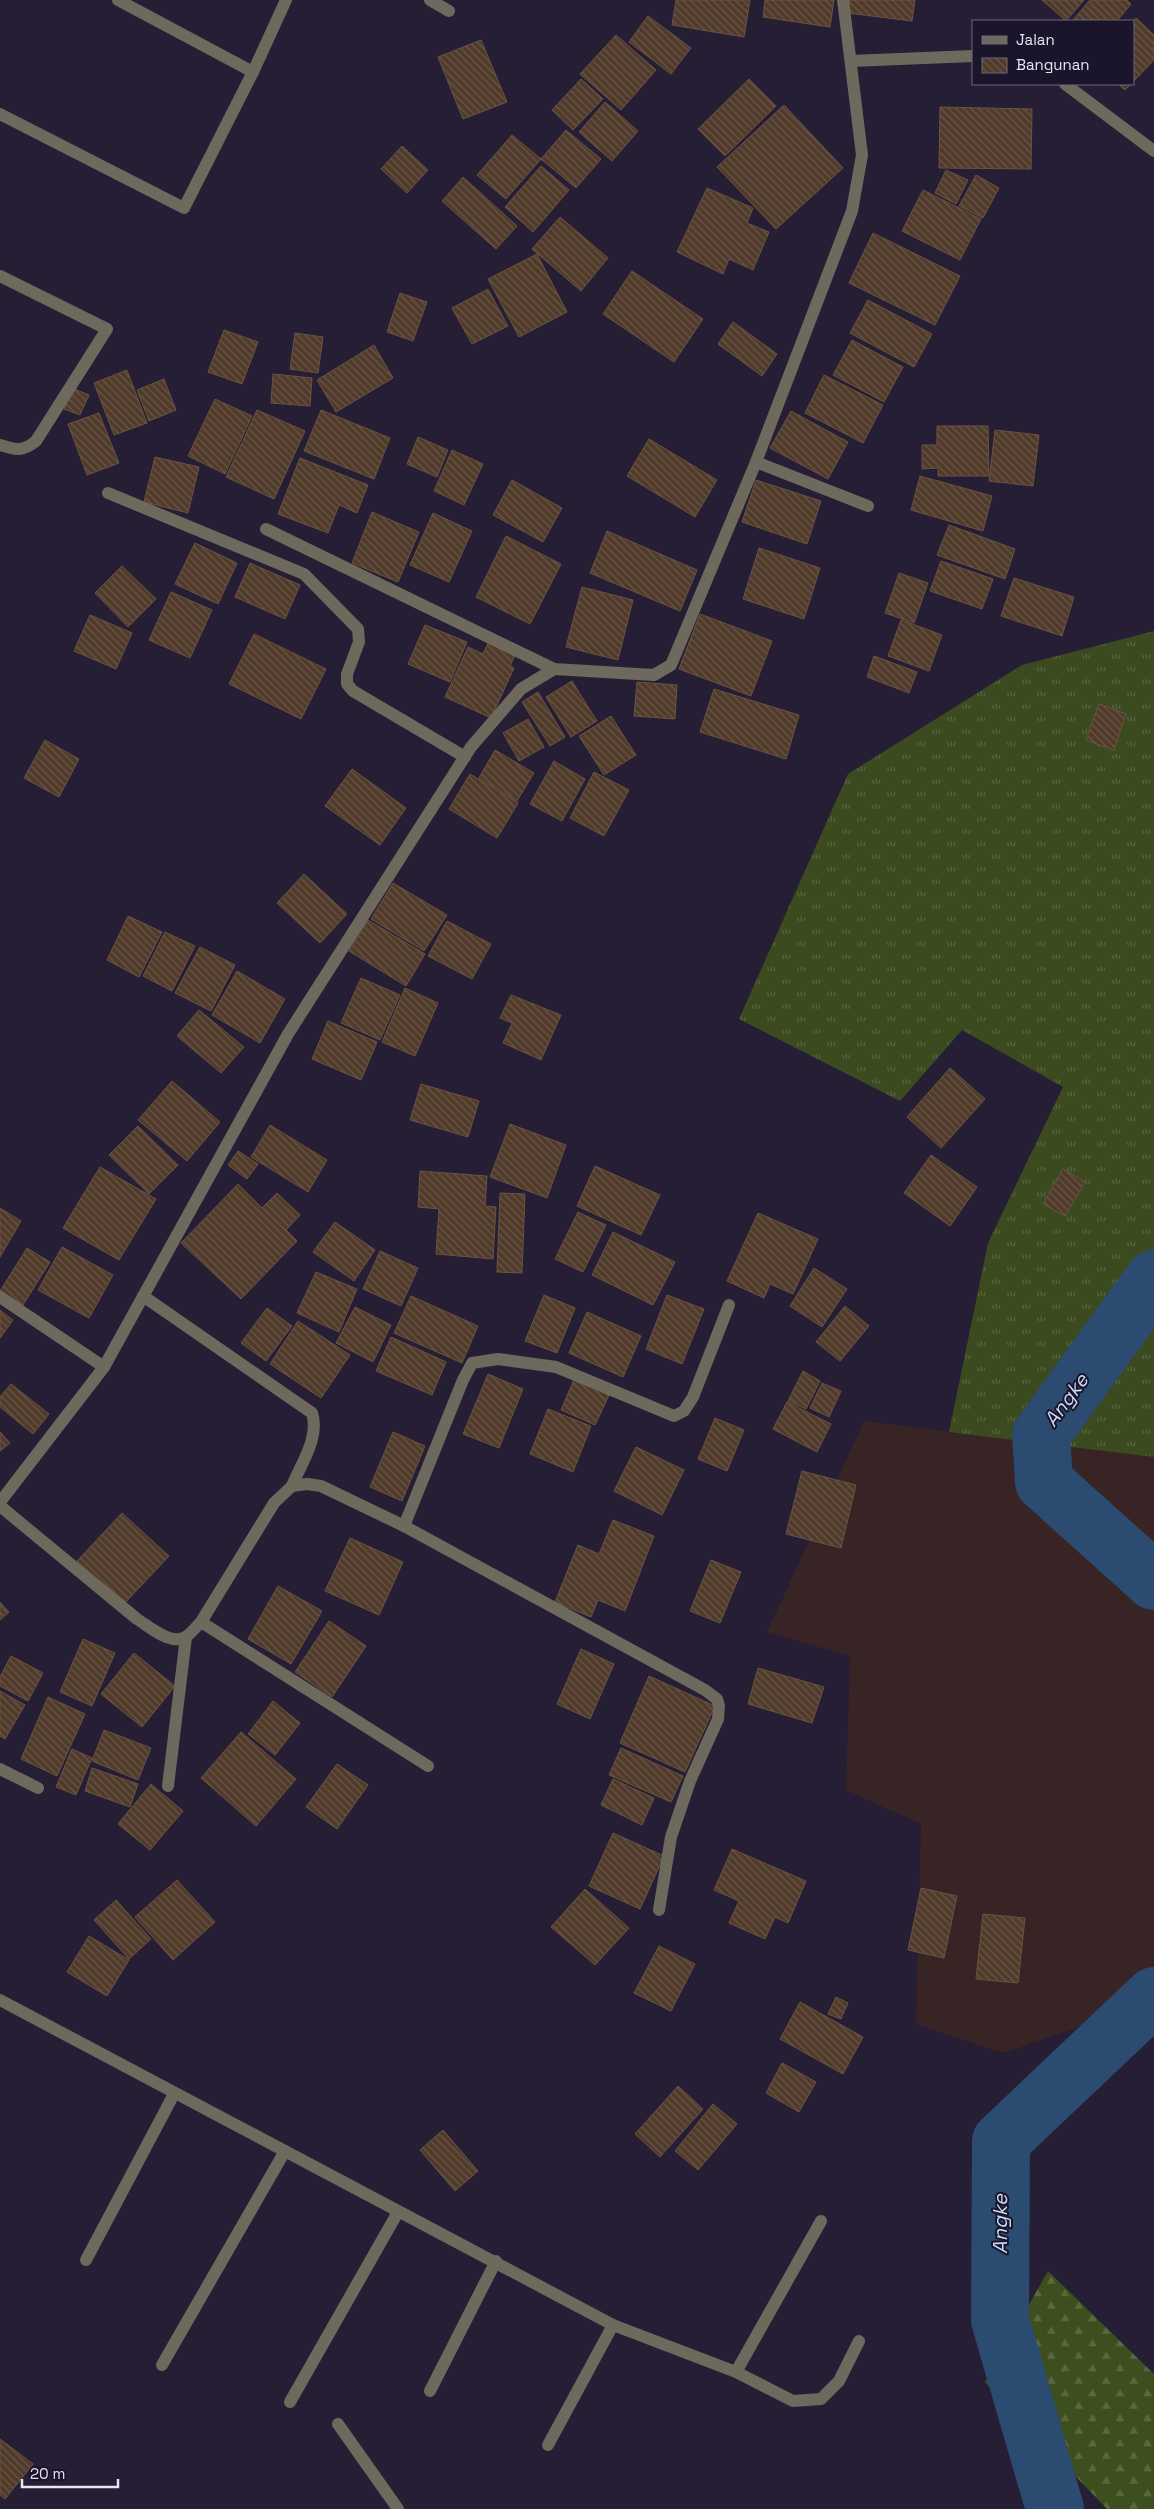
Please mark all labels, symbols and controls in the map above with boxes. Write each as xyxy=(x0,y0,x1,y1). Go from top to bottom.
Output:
legend xyxy=(972,20,1134,85)
text: Jalan xyxy=(1016,30,1055,49)
text: Bangunan xyxy=(1016,55,1090,74)
water label: Angke xyxy=(1038,1367,1095,1432)
water label: Angke xyxy=(987,2193,1013,2254)
scale bar xyxy=(22,2456,119,2488)
text: 20 m xyxy=(30,2464,65,2483)

